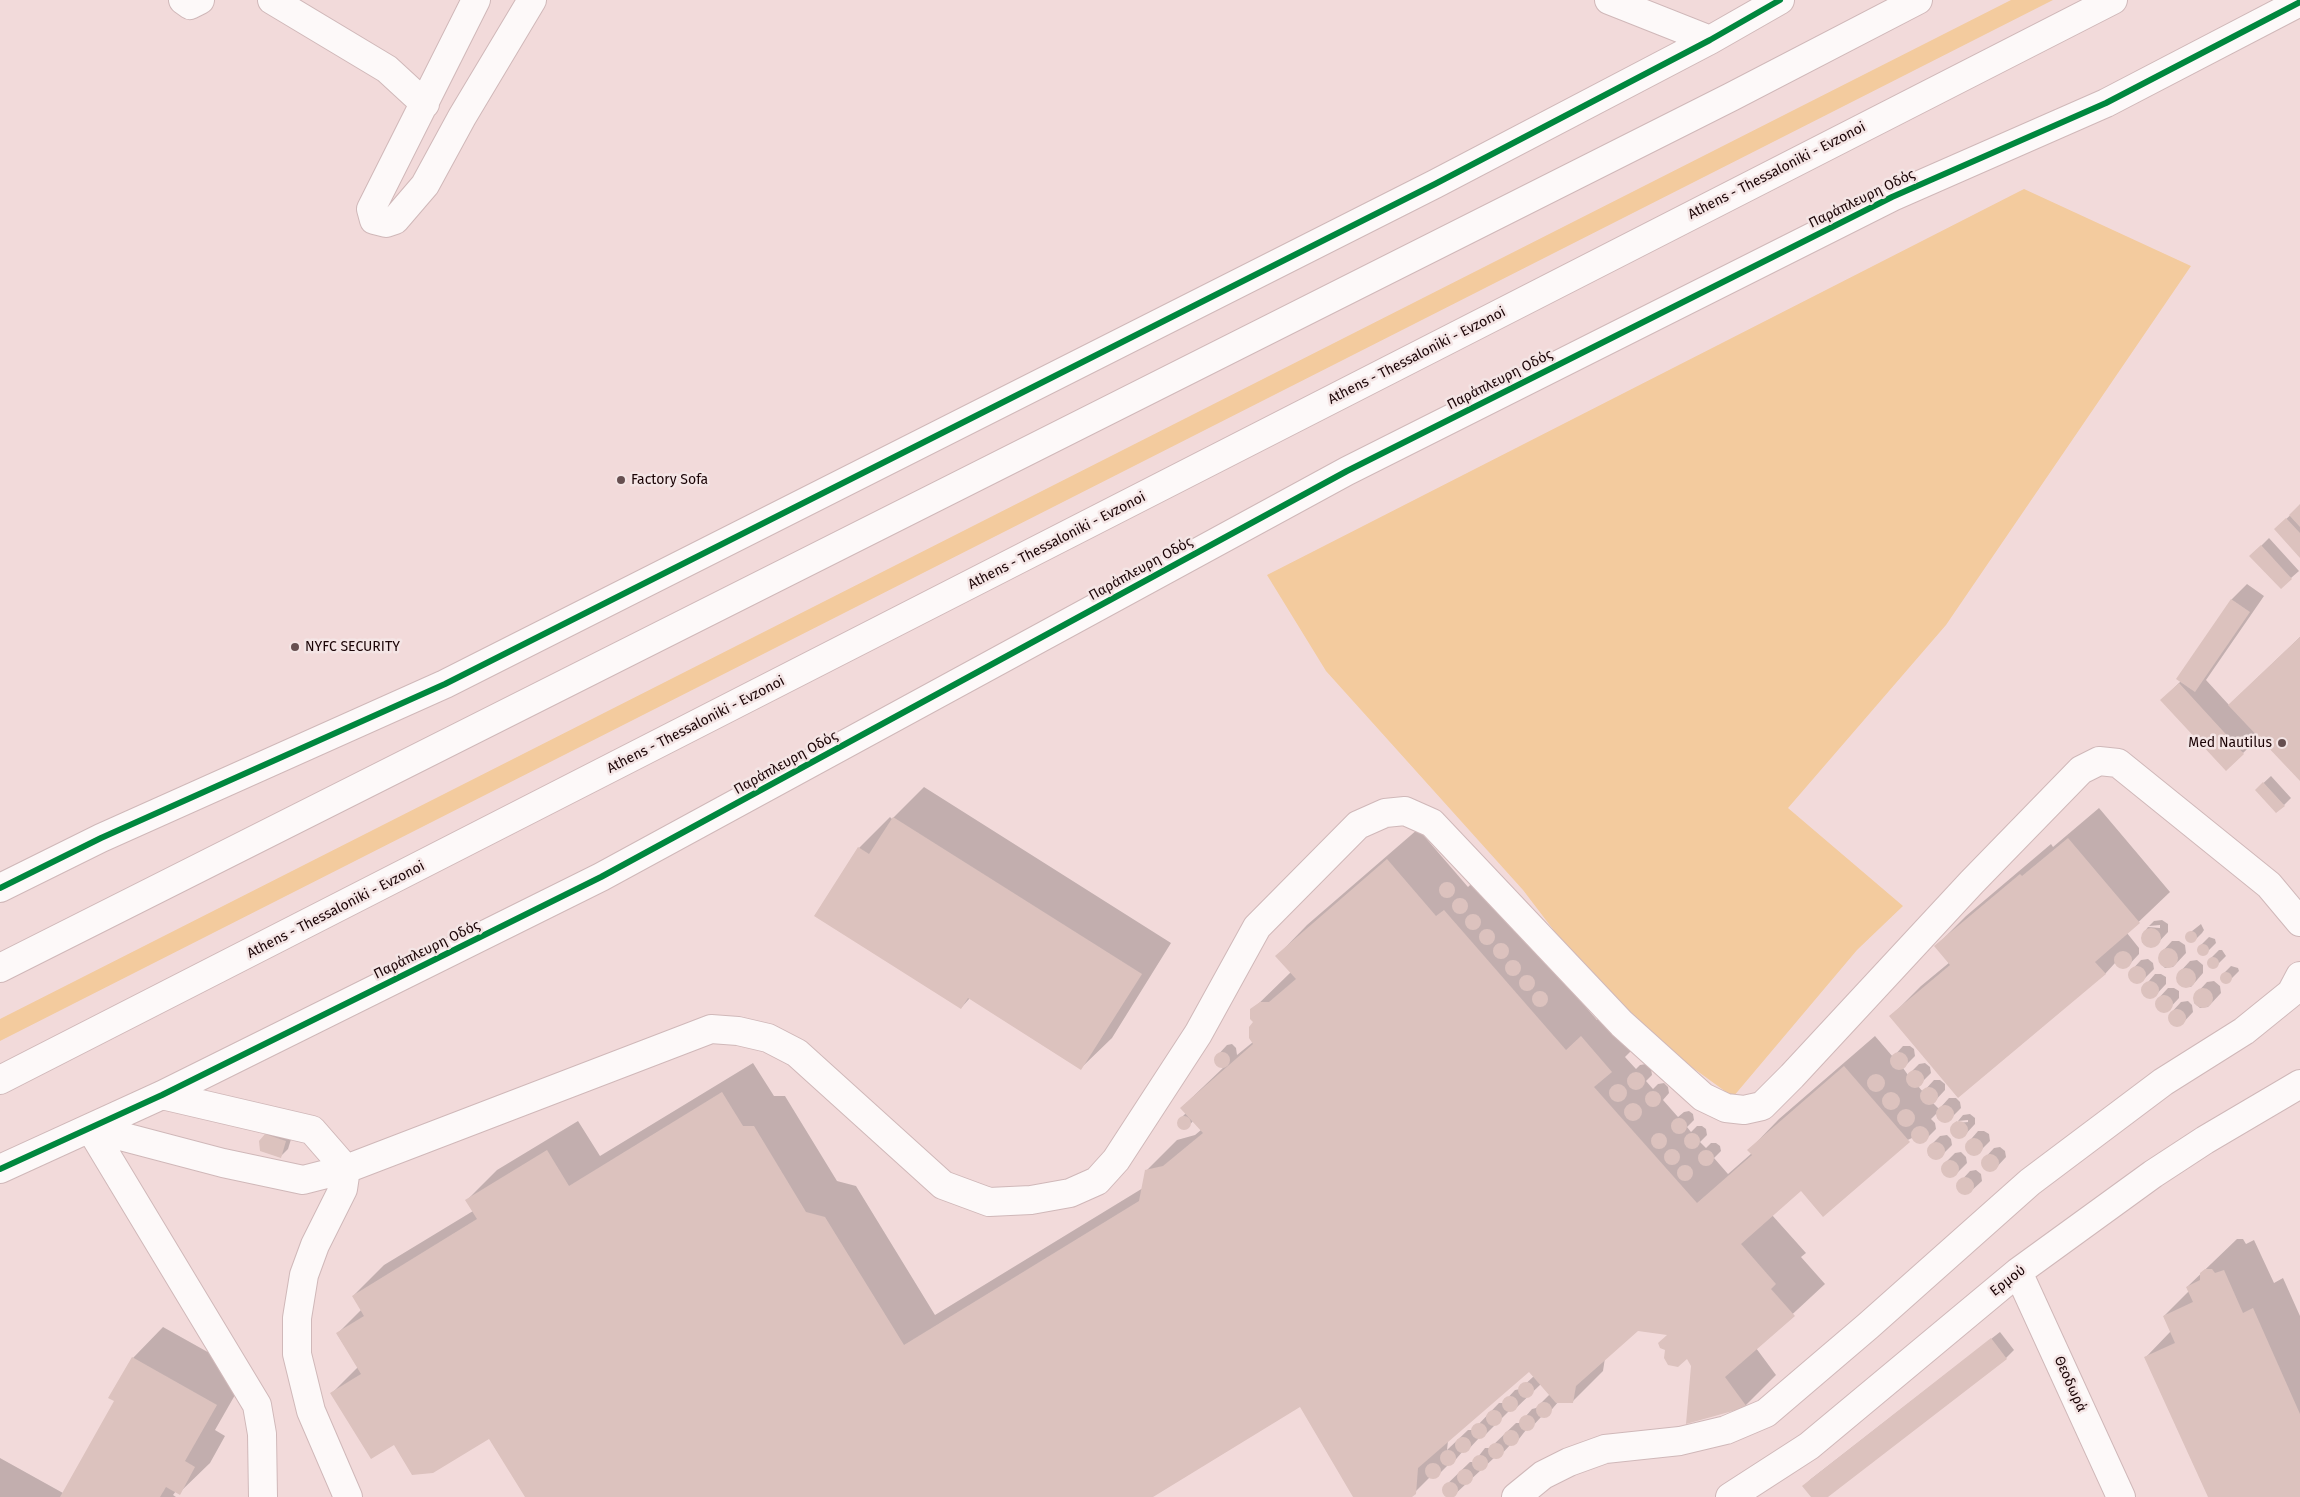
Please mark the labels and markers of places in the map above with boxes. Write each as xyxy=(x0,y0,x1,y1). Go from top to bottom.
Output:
place label: Factory Sofa xyxy=(631,472,708,488)
marker: Factory Sofa xyxy=(615,474,627,486)
place label: NYFC SECURITY xyxy=(305,639,400,655)
marker: NYFC SECURITY xyxy=(289,641,301,653)
place label: Med Nautilus xyxy=(2188,735,2272,751)
marker: Med Nautilus xyxy=(2276,737,2288,749)

